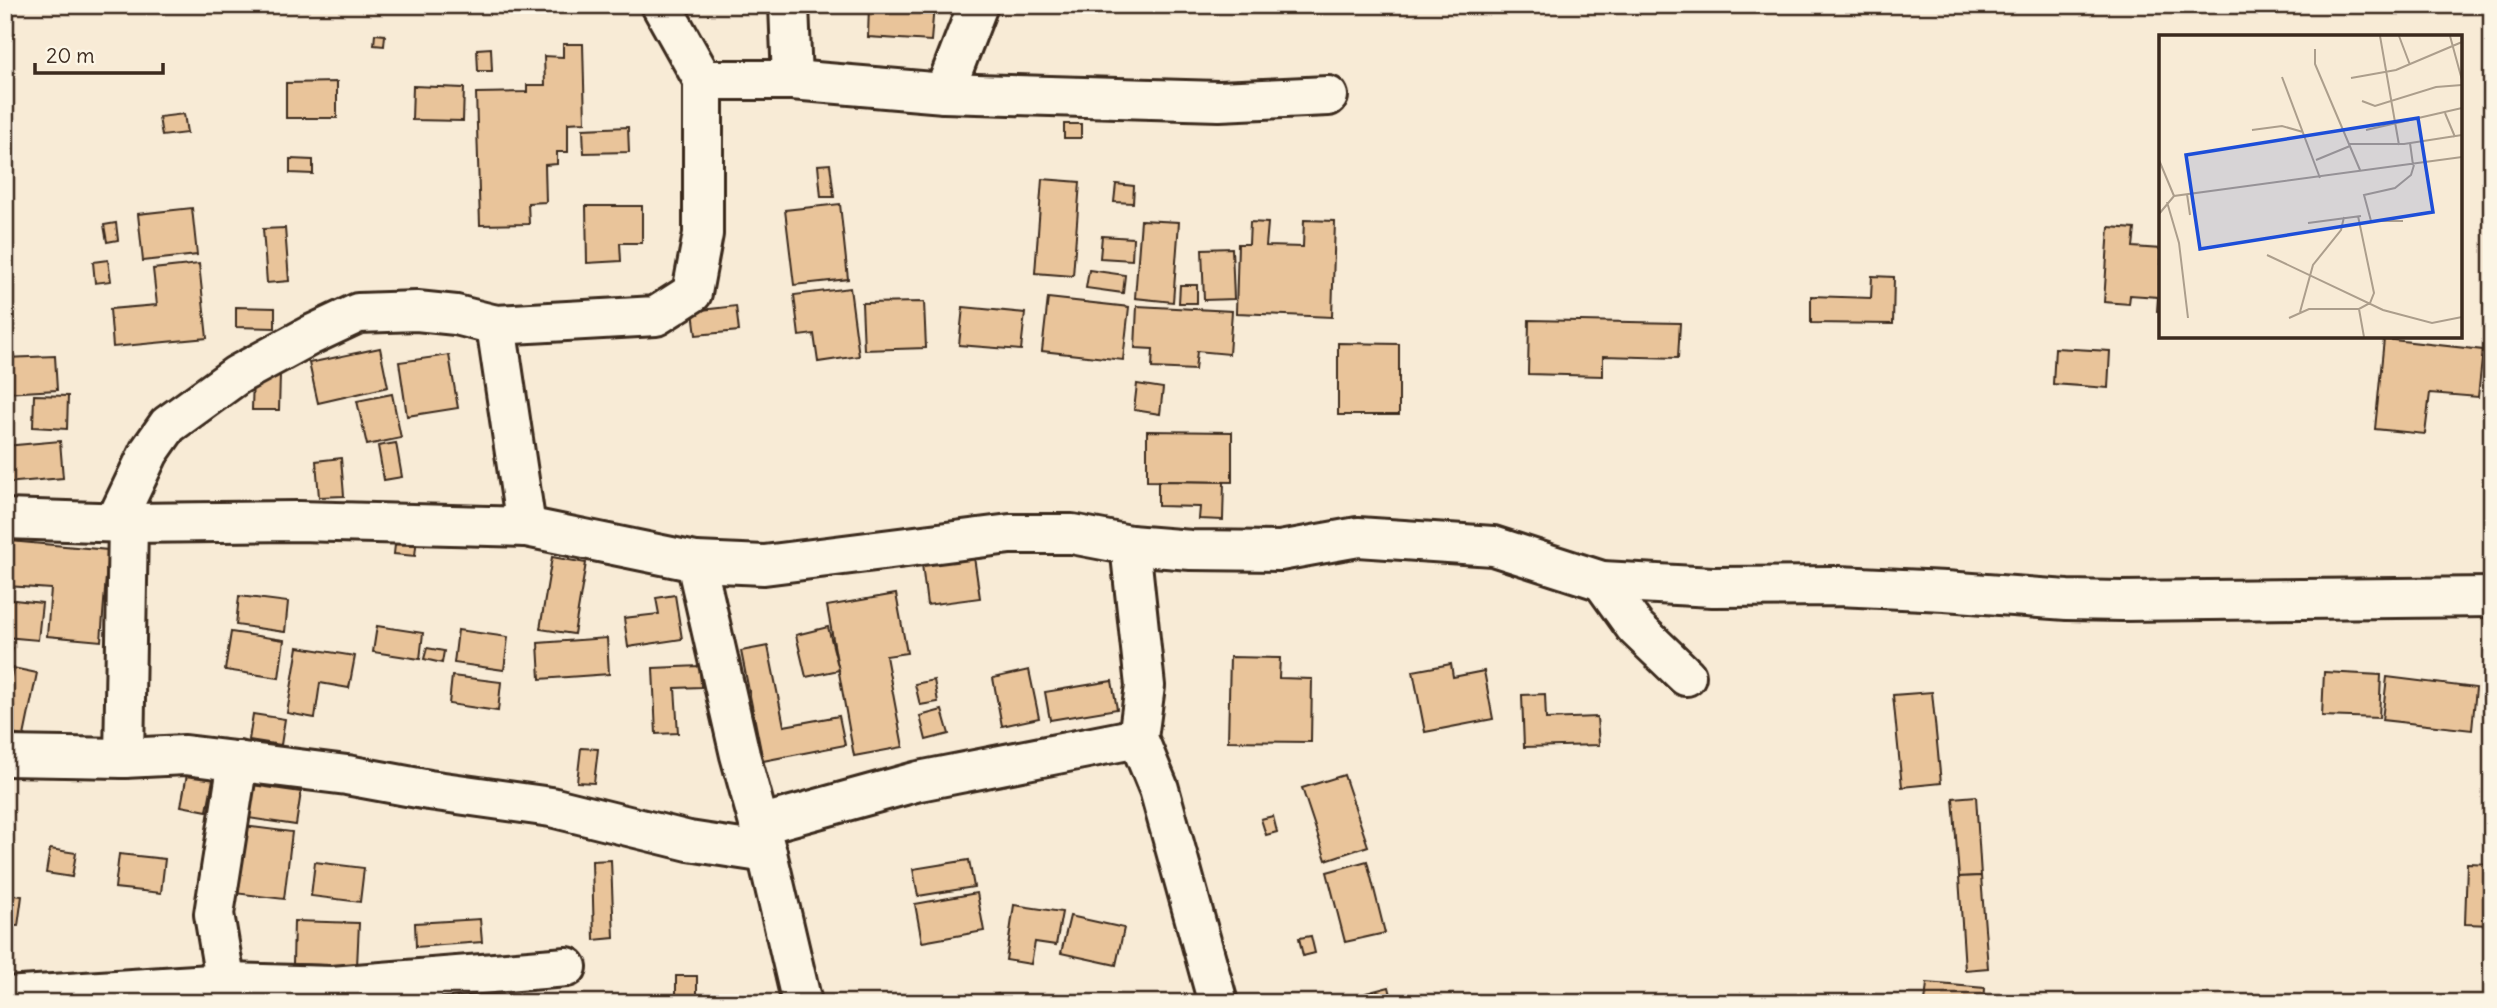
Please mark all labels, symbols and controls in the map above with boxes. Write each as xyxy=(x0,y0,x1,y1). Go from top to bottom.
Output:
scale bar xyxy=(35,32,163,76)
inset map xyxy=(2159,35,2462,338)
text: 20 m xyxy=(46,42,95,69)

